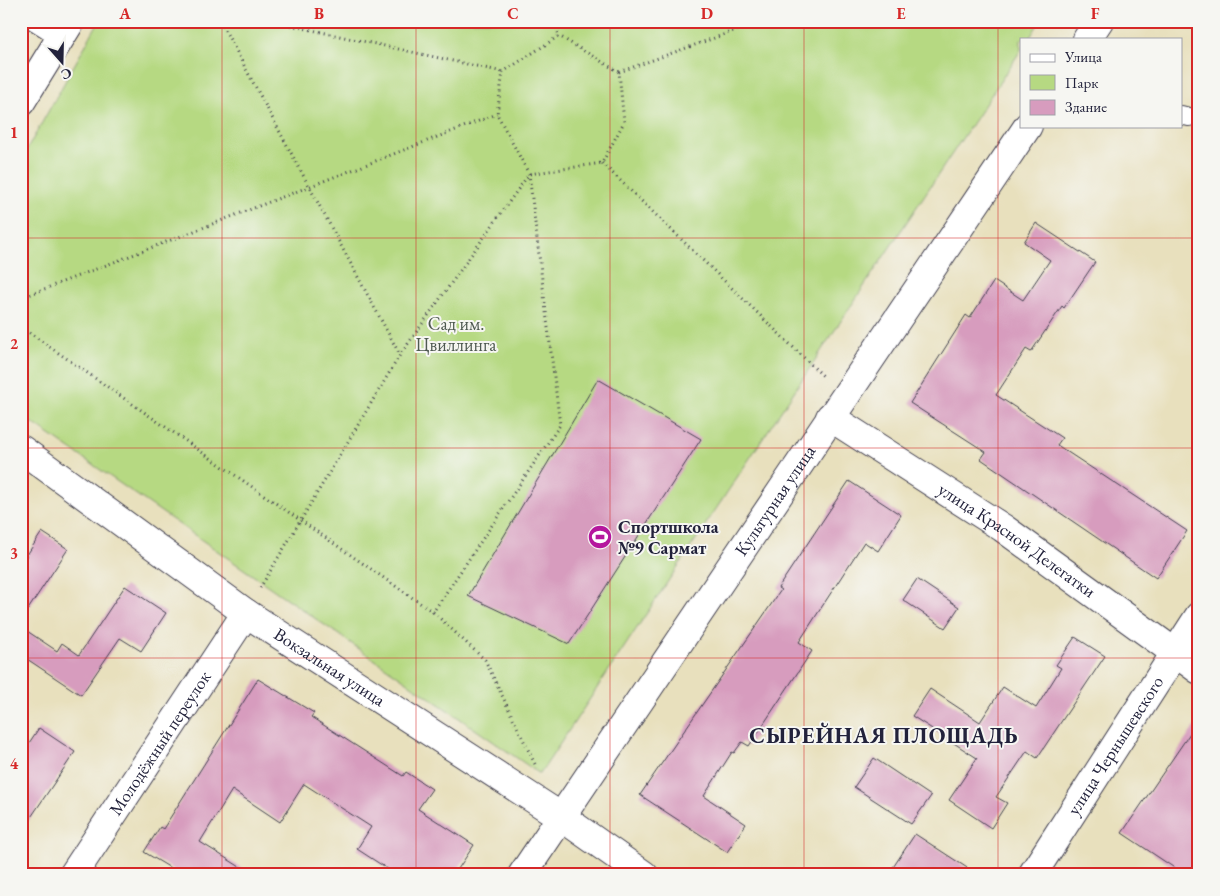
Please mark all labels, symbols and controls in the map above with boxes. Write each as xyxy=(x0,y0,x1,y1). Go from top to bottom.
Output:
text: A xyxy=(118,3,131,24)
text: B xyxy=(314,3,324,24)
text: C xyxy=(507,3,519,24)
text: D xyxy=(701,3,713,24)
text: E xyxy=(896,3,906,24)
text: F xyxy=(1091,3,1100,24)
north arrow xyxy=(38,38,88,88)
legend xyxy=(1020,38,1182,128)
text: Улица xyxy=(1064,47,1102,66)
text: С xyxy=(59,64,74,84)
text: Парк xyxy=(1065,73,1098,92)
text: Здание xyxy=(1065,97,1107,116)
text: 1 xyxy=(10,122,18,143)
park label: Сад им. Цвиллинга xyxy=(416,312,497,356)
text: 2 xyxy=(10,333,19,354)
street label: Культурная улица xyxy=(729,440,821,560)
street label: улица Красной Делегатки xyxy=(934,477,1101,603)
place label: Спортшкола №9 Сармат xyxy=(618,515,719,559)
sports icon: Спортшкола №9 Сармат xyxy=(587,524,613,550)
text: 3 xyxy=(10,543,18,564)
street label: Вокзальная улица xyxy=(270,622,391,711)
street label: Молодёжный переулок xyxy=(104,666,216,820)
street label: улица Чернышевского xyxy=(1062,671,1168,819)
district label: СЫРЕЙНАЯ ПЛОЩАДЬ xyxy=(749,721,1019,750)
text: 4 xyxy=(10,753,19,774)

